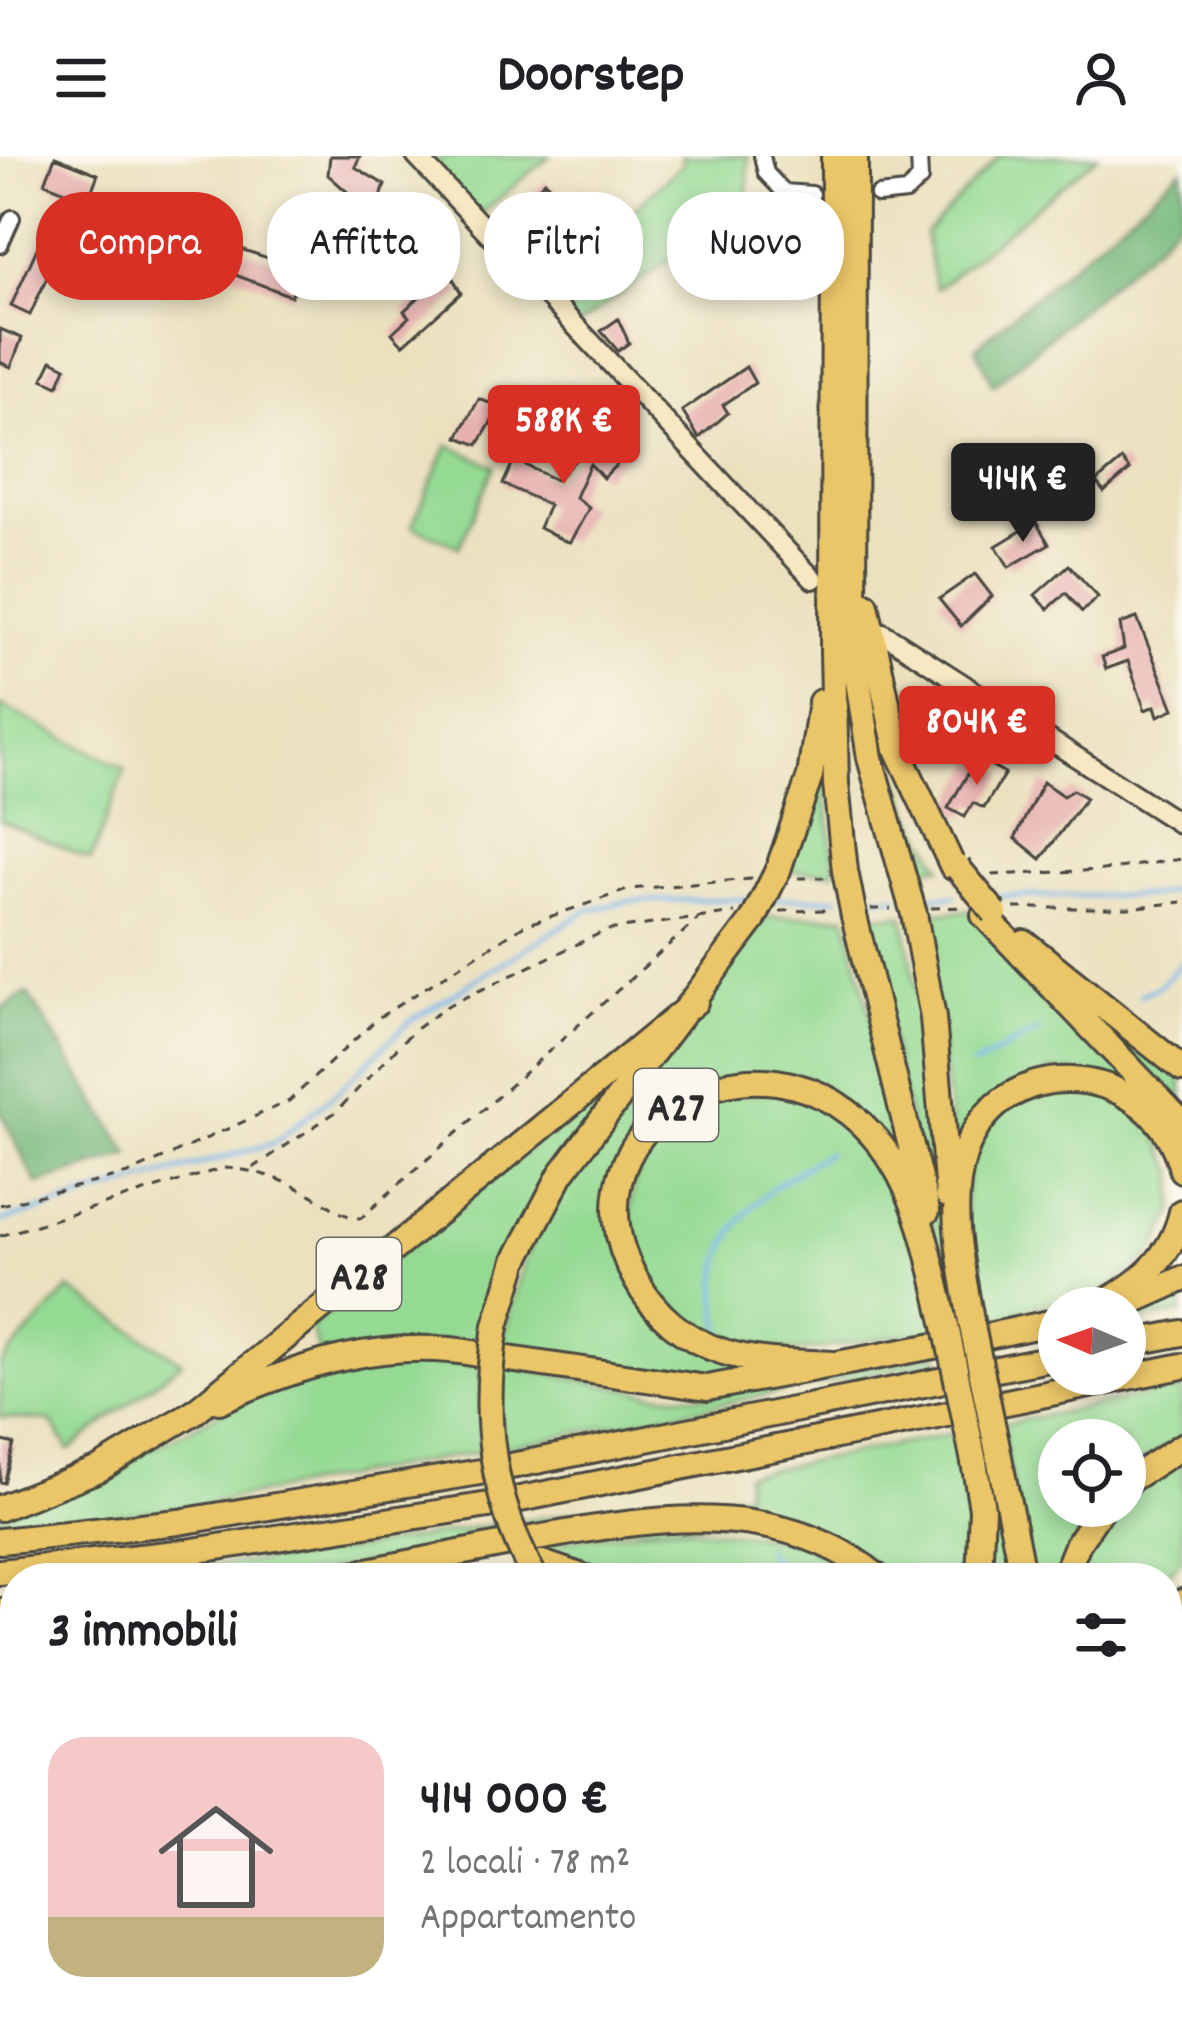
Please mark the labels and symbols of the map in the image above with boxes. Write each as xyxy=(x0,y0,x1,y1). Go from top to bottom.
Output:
pin: 588K € xyxy=(466,385,662,487)
pin: 414K € xyxy=(925,443,1121,545)
pin: 804K € xyxy=(879,686,1075,788)
road number: A27 xyxy=(634,1069,718,1141)
road number: A28 xyxy=(317,1238,401,1310)
north arrow xyxy=(1038,1287,1146,1395)

